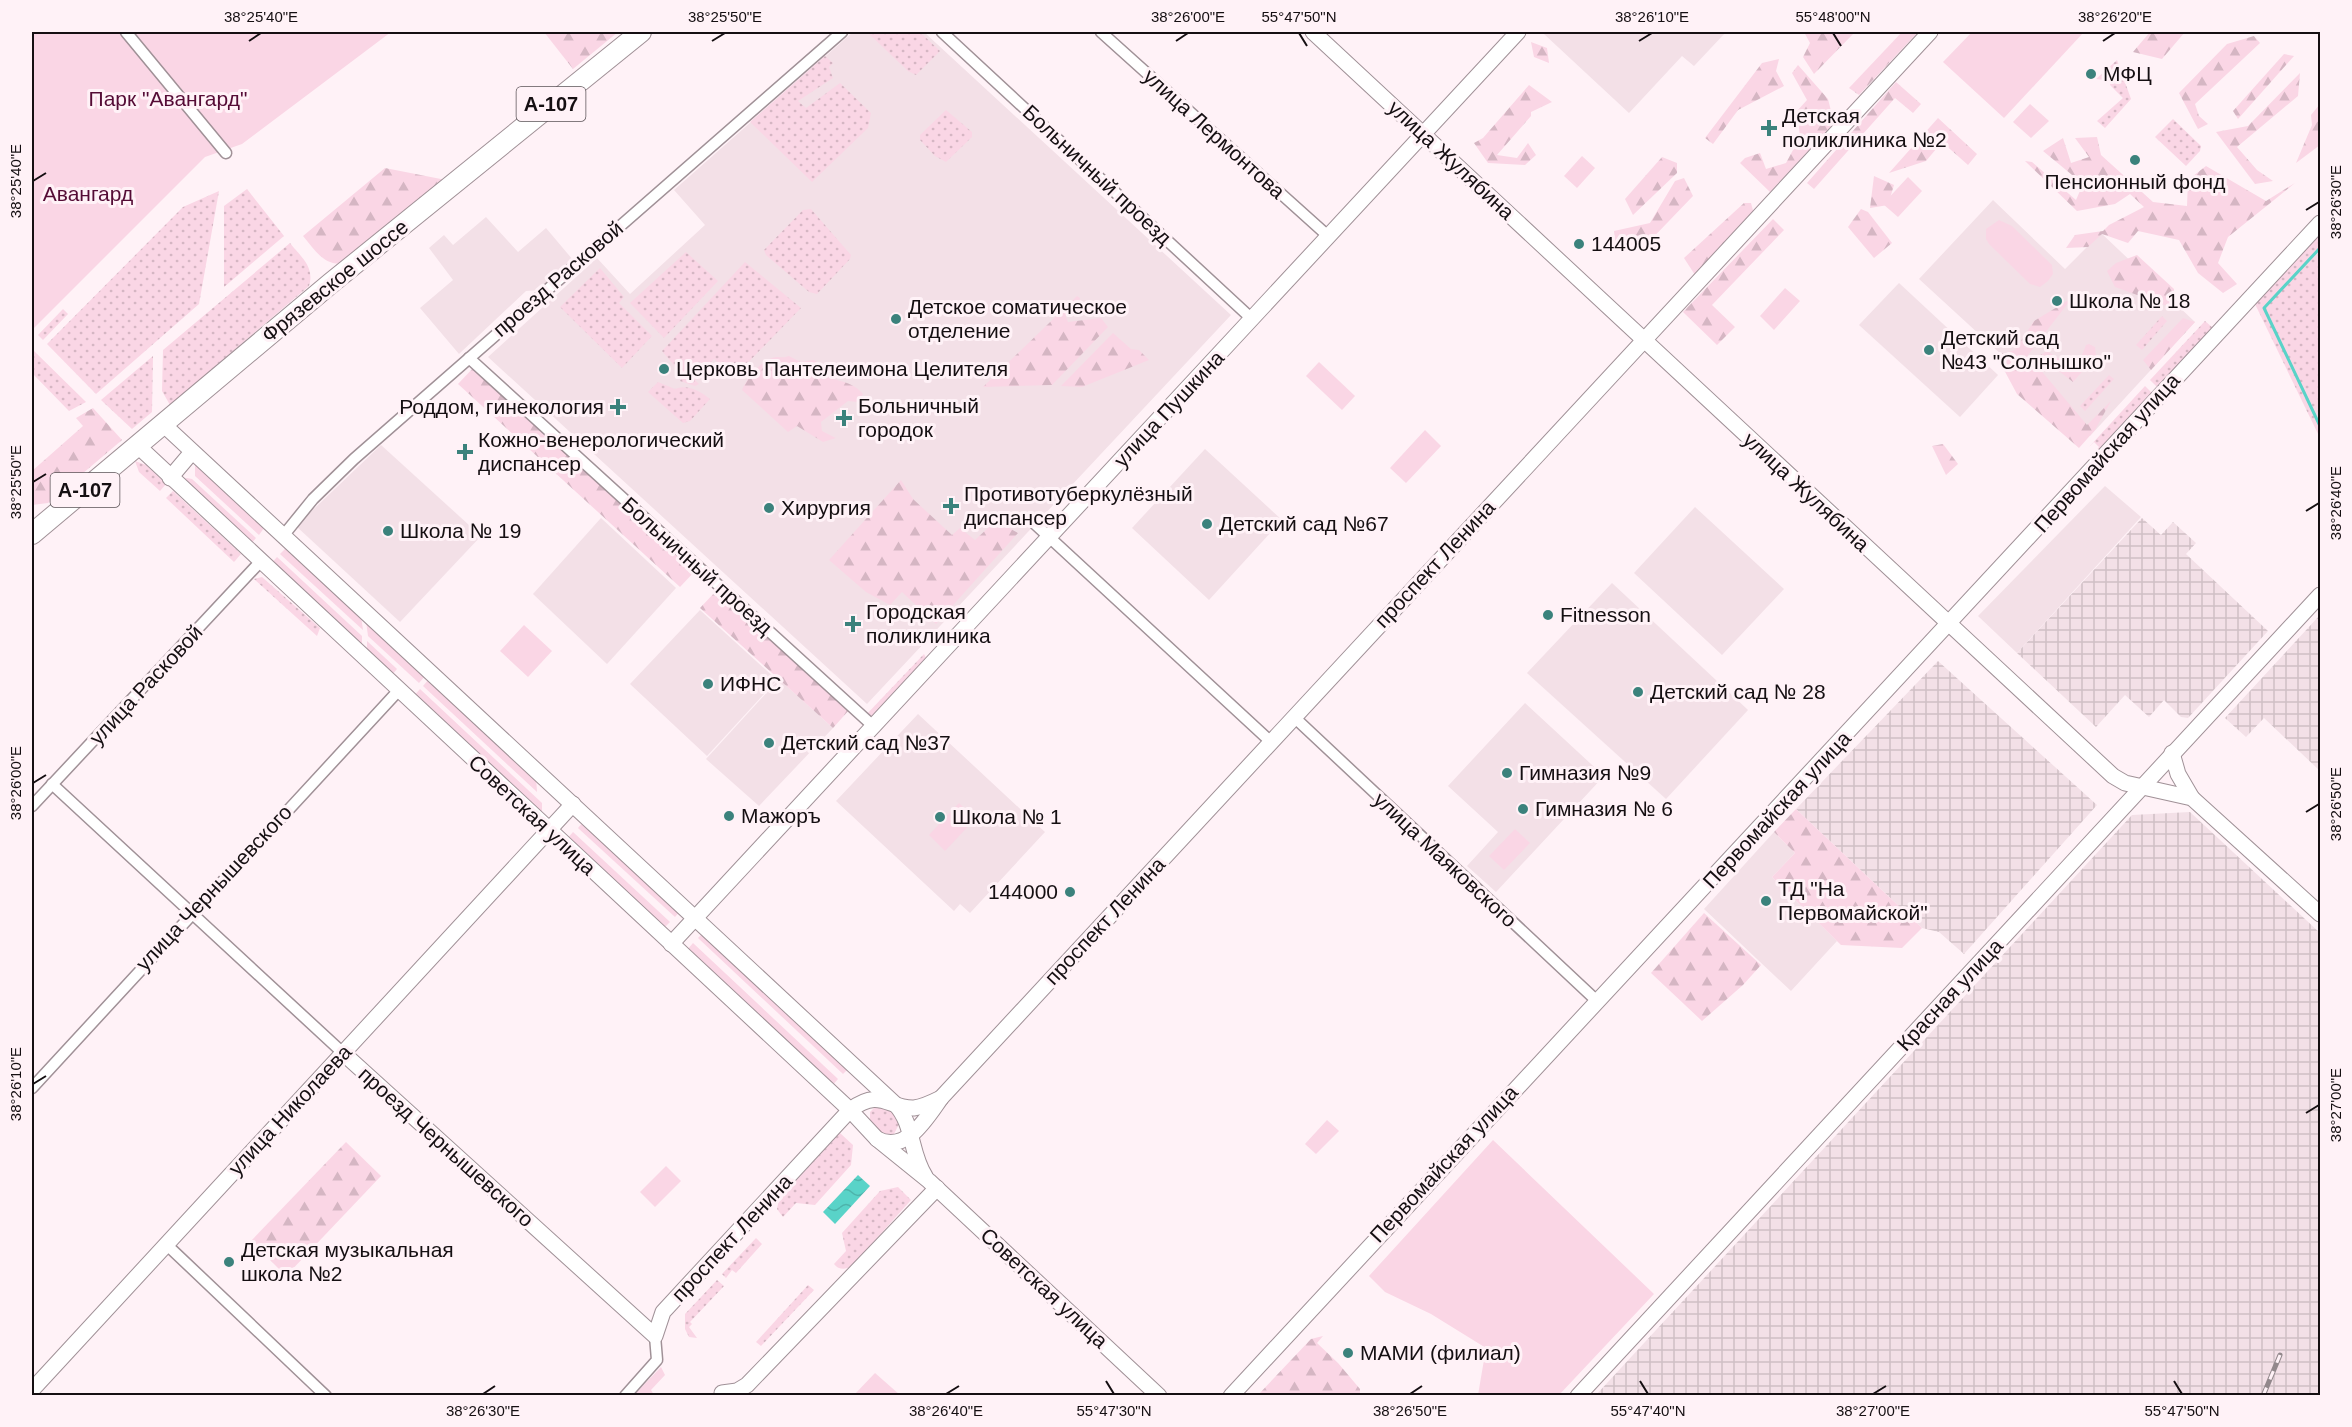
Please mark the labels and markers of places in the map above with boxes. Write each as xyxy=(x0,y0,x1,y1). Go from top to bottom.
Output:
place label: МФЦ xyxy=(2103,62,2152,85)
marker: МФЦ xyxy=(2084,67,2098,81)
place label: Детская поликлиника №2 xyxy=(1782,104,1947,151)
marker: Детская поликлиника №2 xyxy=(1760,119,1778,137)
marker: Пенсионный фонд xyxy=(2128,153,2142,167)
place label: Пенсионный фонд xyxy=(2045,170,2225,193)
place label: 144005 xyxy=(1591,232,1661,255)
marker: 144005 xyxy=(1572,237,1586,251)
place label: Школа № 18 xyxy=(2069,289,2190,312)
marker: Школа № 18 xyxy=(2050,294,2064,308)
place label: Детское соматическое отделение xyxy=(908,295,1127,342)
marker: Детское соматическое отделение xyxy=(889,312,903,326)
place label: Детский сад №43 "Солнышко" xyxy=(1941,326,2111,373)
marker: Детский сад №43 "Солнышко" xyxy=(1922,343,1936,357)
place label: Церковь Пантелеимона Целителя xyxy=(676,357,1008,380)
marker: Церковь Пантелеимона Целителя xyxy=(657,362,671,376)
place label: Больничный городок xyxy=(858,394,979,441)
place label: Роддом, гинекология xyxy=(399,395,604,418)
marker: Роддом, гинекология xyxy=(609,398,627,416)
marker: Больничный городок xyxy=(835,409,853,427)
place label: Кожно-венерологический диспансер xyxy=(478,428,724,475)
marker: Кожно-венерологический диспансер xyxy=(456,443,474,461)
place label: Противотуберкулёзный диспансер xyxy=(964,482,1193,529)
place label: Хирургия xyxy=(781,496,871,519)
marker: Противотуберкулёзный диспансер xyxy=(942,497,960,515)
marker: Хирургия xyxy=(762,501,776,515)
place label: Детский сад №67 xyxy=(1219,512,1389,535)
marker: Детский сад №67 xyxy=(1200,517,1214,531)
place label: Школа № 19 xyxy=(400,519,521,542)
marker: Школа № 19 xyxy=(381,524,395,538)
place label: Городская поликлиника xyxy=(866,600,991,647)
place label: Fitnesson xyxy=(1560,603,1651,626)
marker: Fitnesson xyxy=(1541,608,1555,622)
marker: Городская поликлиника xyxy=(844,615,862,633)
place label: ИФНС xyxy=(720,672,781,695)
marker: ИФНС xyxy=(701,677,715,691)
place label: Детский сад № 28 xyxy=(1650,680,1826,703)
marker: Детский сад № 28 xyxy=(1631,685,1645,699)
place label: Детский сад №37 xyxy=(781,731,951,754)
marker: Детский сад №37 xyxy=(762,736,776,750)
place label: Гимназия №9 xyxy=(1519,761,1651,784)
marker: Гимназия №9 xyxy=(1500,766,1514,780)
place label: Гимназия № 6 xyxy=(1535,797,1673,820)
marker: Гимназия № 6 xyxy=(1516,802,1530,816)
place label: Мажоръ xyxy=(741,804,821,827)
place label: Школа № 1 xyxy=(952,805,1062,828)
marker: Мажоръ xyxy=(722,809,736,823)
marker: Школа № 1 xyxy=(933,810,947,824)
place label: ТД "На Первомайской" xyxy=(1778,877,1928,924)
place label: 144000 xyxy=(988,880,1058,903)
marker: 144000 xyxy=(1063,885,1077,899)
marker: ТД "На Первомайской" xyxy=(1759,894,1773,908)
place label: Детская музыкальная школа №2 xyxy=(241,1238,454,1285)
marker: Детская музыкальная школа №2 xyxy=(222,1255,236,1269)
place label: МАМИ (филиал) xyxy=(1360,1341,1521,1364)
marker: МАМИ (филиал) xyxy=(1341,1346,1355,1360)

